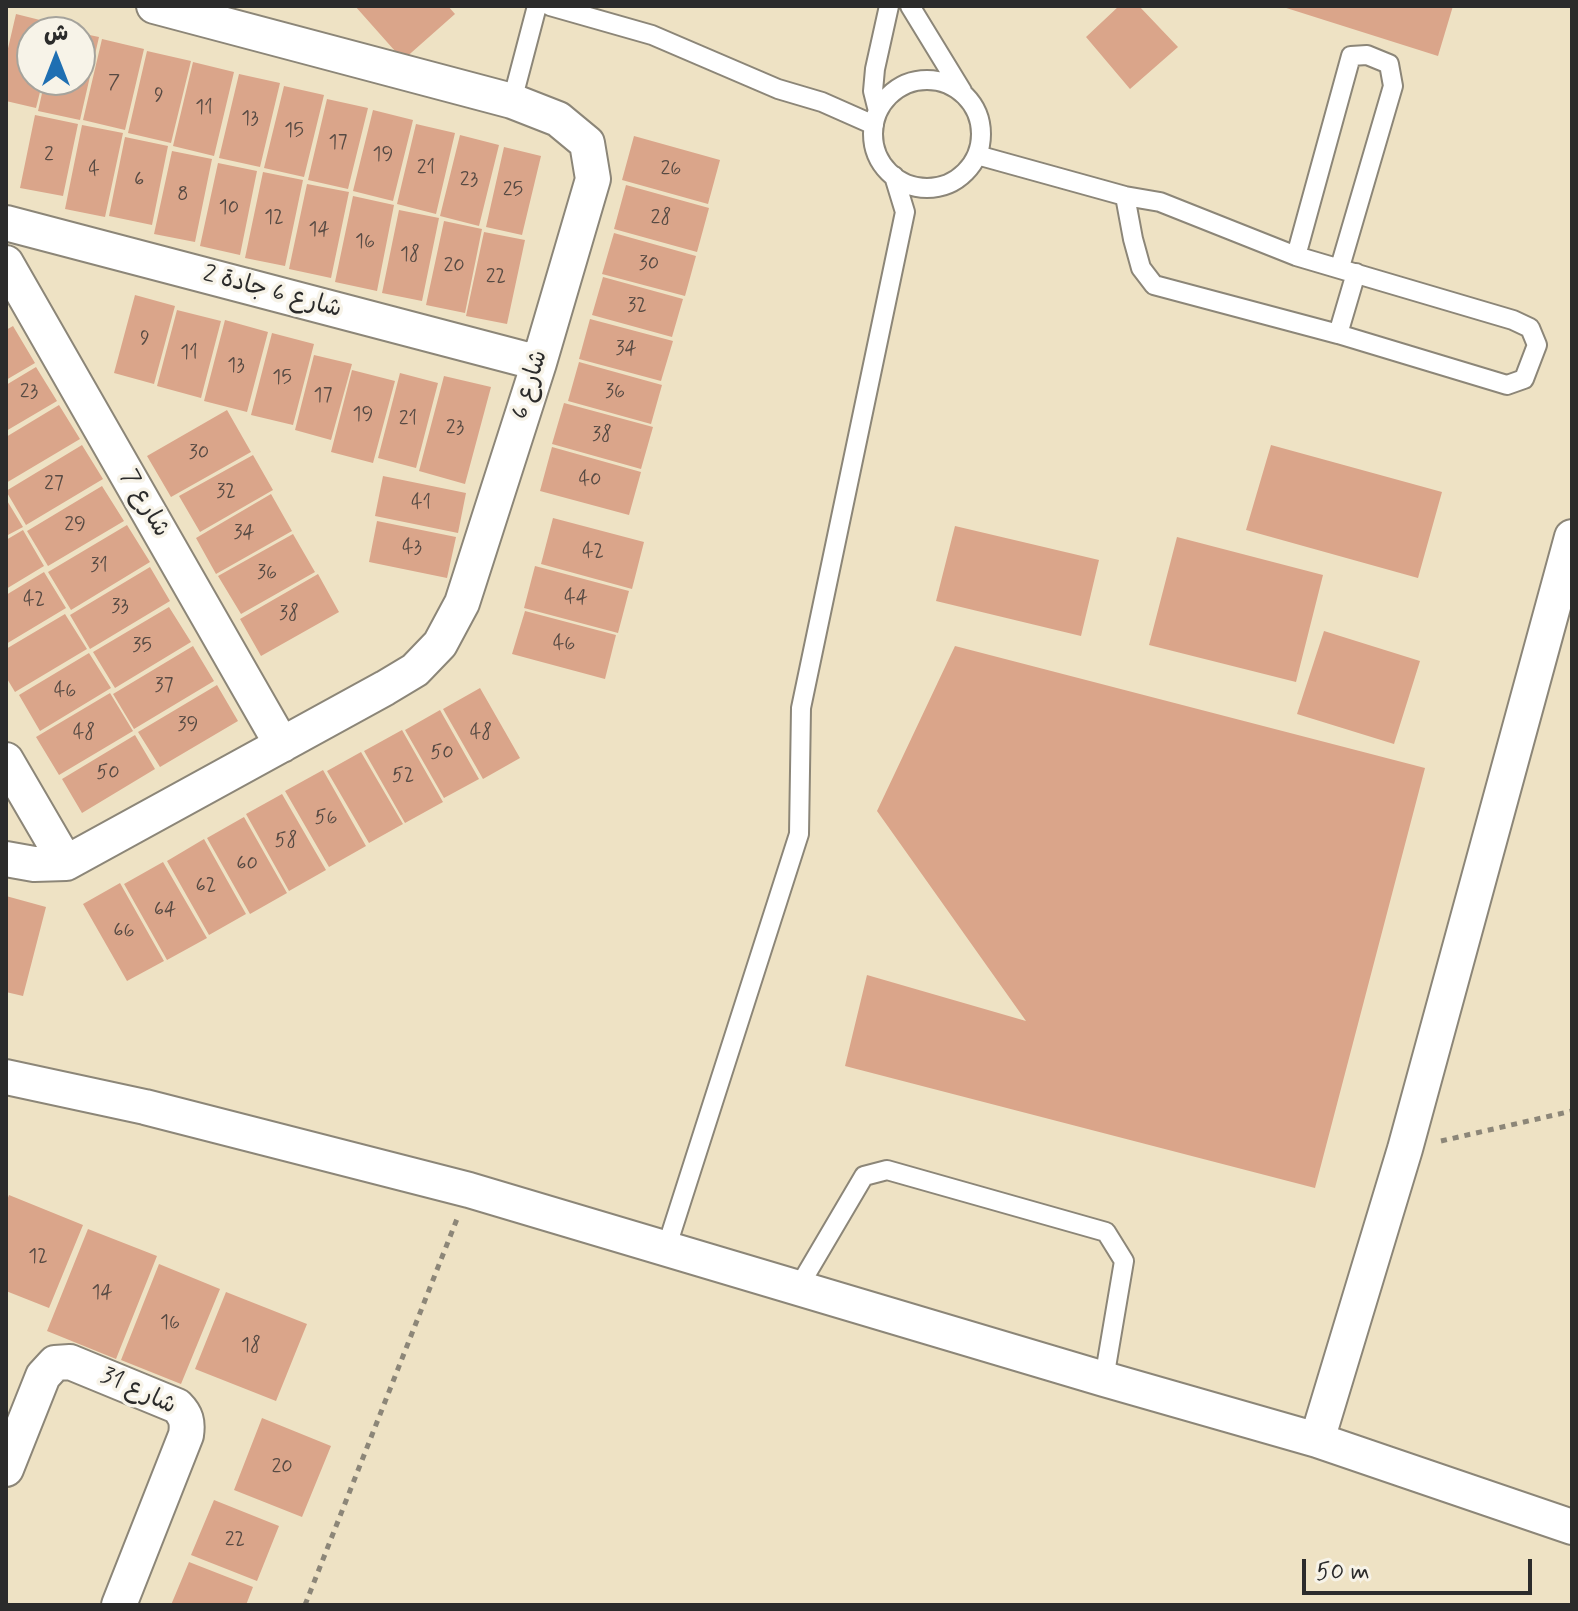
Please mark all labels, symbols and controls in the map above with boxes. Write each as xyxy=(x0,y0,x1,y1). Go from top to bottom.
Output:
north arrow xyxy=(16,16,96,96)
text: ش xyxy=(44,20,68,48)
house number: 7 xyxy=(108,72,120,96)
house number: 9 xyxy=(154,85,164,109)
house number: 11 xyxy=(195,97,213,121)
house number: 13 xyxy=(241,108,259,132)
house number: 15 xyxy=(284,120,304,144)
house number: 17 xyxy=(329,132,347,156)
house number: 2 xyxy=(44,144,54,168)
house number: 19 xyxy=(373,144,393,168)
house number: 21 xyxy=(417,157,435,181)
house number: 26 xyxy=(661,158,681,182)
house number: 4 xyxy=(88,159,100,183)
house number: 6 xyxy=(134,169,144,193)
house number: 23 xyxy=(460,169,478,193)
house number: 25 xyxy=(503,179,523,203)
house number: 8 xyxy=(177,184,189,208)
house number: 10 xyxy=(219,197,239,221)
house number: 12 xyxy=(264,207,284,231)
house number: 28 xyxy=(651,207,671,231)
house number: 14 xyxy=(308,219,330,243)
house number: 16 xyxy=(355,231,375,255)
house number: 18 xyxy=(400,244,420,268)
house number: 30 xyxy=(639,253,659,277)
house number: 20 xyxy=(443,255,465,279)
street label: شارع 6 جادة 2 xyxy=(200,261,344,325)
house number: 22 xyxy=(486,266,506,290)
house number: 32 xyxy=(627,295,647,319)
house number: 9 xyxy=(140,328,150,352)
house number: 34 xyxy=(615,338,637,362)
house number: 11 xyxy=(180,342,198,366)
street label: شارع 6 xyxy=(507,347,555,423)
house number: 13 xyxy=(227,355,245,379)
house number: 15 xyxy=(272,367,292,391)
house number: 23 xyxy=(20,381,38,405)
house number: 36 xyxy=(605,381,625,405)
house number: 17 xyxy=(314,385,332,409)
house number: 19 xyxy=(353,404,373,428)
house number: 21 xyxy=(399,408,417,432)
house number: 23 xyxy=(446,417,464,441)
house number: 38 xyxy=(592,424,612,448)
house number: 30 xyxy=(189,442,209,466)
street label: شارع 7 xyxy=(113,465,175,543)
house number: 40 xyxy=(578,469,602,493)
house number: 27 xyxy=(44,473,64,497)
house number: 32 xyxy=(216,481,236,505)
house number: 41 xyxy=(411,492,431,516)
house number: 29 xyxy=(64,514,86,538)
house number: 34 xyxy=(233,522,255,546)
house number: 43 xyxy=(402,537,422,561)
house number: 42 xyxy=(582,541,604,565)
house number: 31 xyxy=(90,555,108,579)
house number: 36 xyxy=(257,562,277,586)
house number: 44 xyxy=(564,587,588,611)
house number: 42 xyxy=(23,589,45,613)
house number: 33 xyxy=(111,596,129,620)
house number: 38 xyxy=(279,603,299,627)
house number: 46 xyxy=(553,633,575,657)
house number: 35 xyxy=(132,635,152,659)
house number: 37 xyxy=(154,675,174,699)
house number: 46 xyxy=(54,680,76,704)
house number: 39 xyxy=(178,714,198,738)
house number: 48 xyxy=(73,722,95,746)
house number: 48 xyxy=(470,722,492,746)
house number: 50 xyxy=(430,742,454,766)
house number: 50 xyxy=(96,762,120,786)
house number: 52 xyxy=(392,765,414,789)
house number: 56 xyxy=(314,807,338,831)
house number: 58 xyxy=(275,830,297,854)
house number: 60 xyxy=(236,853,258,877)
house number: 62 xyxy=(196,875,216,899)
house number: 64 xyxy=(154,899,176,923)
house number: 66 xyxy=(113,920,135,944)
house number: 12 xyxy=(28,1246,48,1270)
house number: 14 xyxy=(91,1282,113,1306)
house number: 16 xyxy=(160,1312,180,1336)
house number: 18 xyxy=(241,1335,261,1359)
street label: شارع 31 xyxy=(96,1362,180,1422)
house number: 20 xyxy=(271,1456,293,1480)
house number: 22 xyxy=(225,1529,245,1553)
scale bar xyxy=(1306,1543,1536,1593)
text: 50 m xyxy=(1316,1557,1370,1588)

